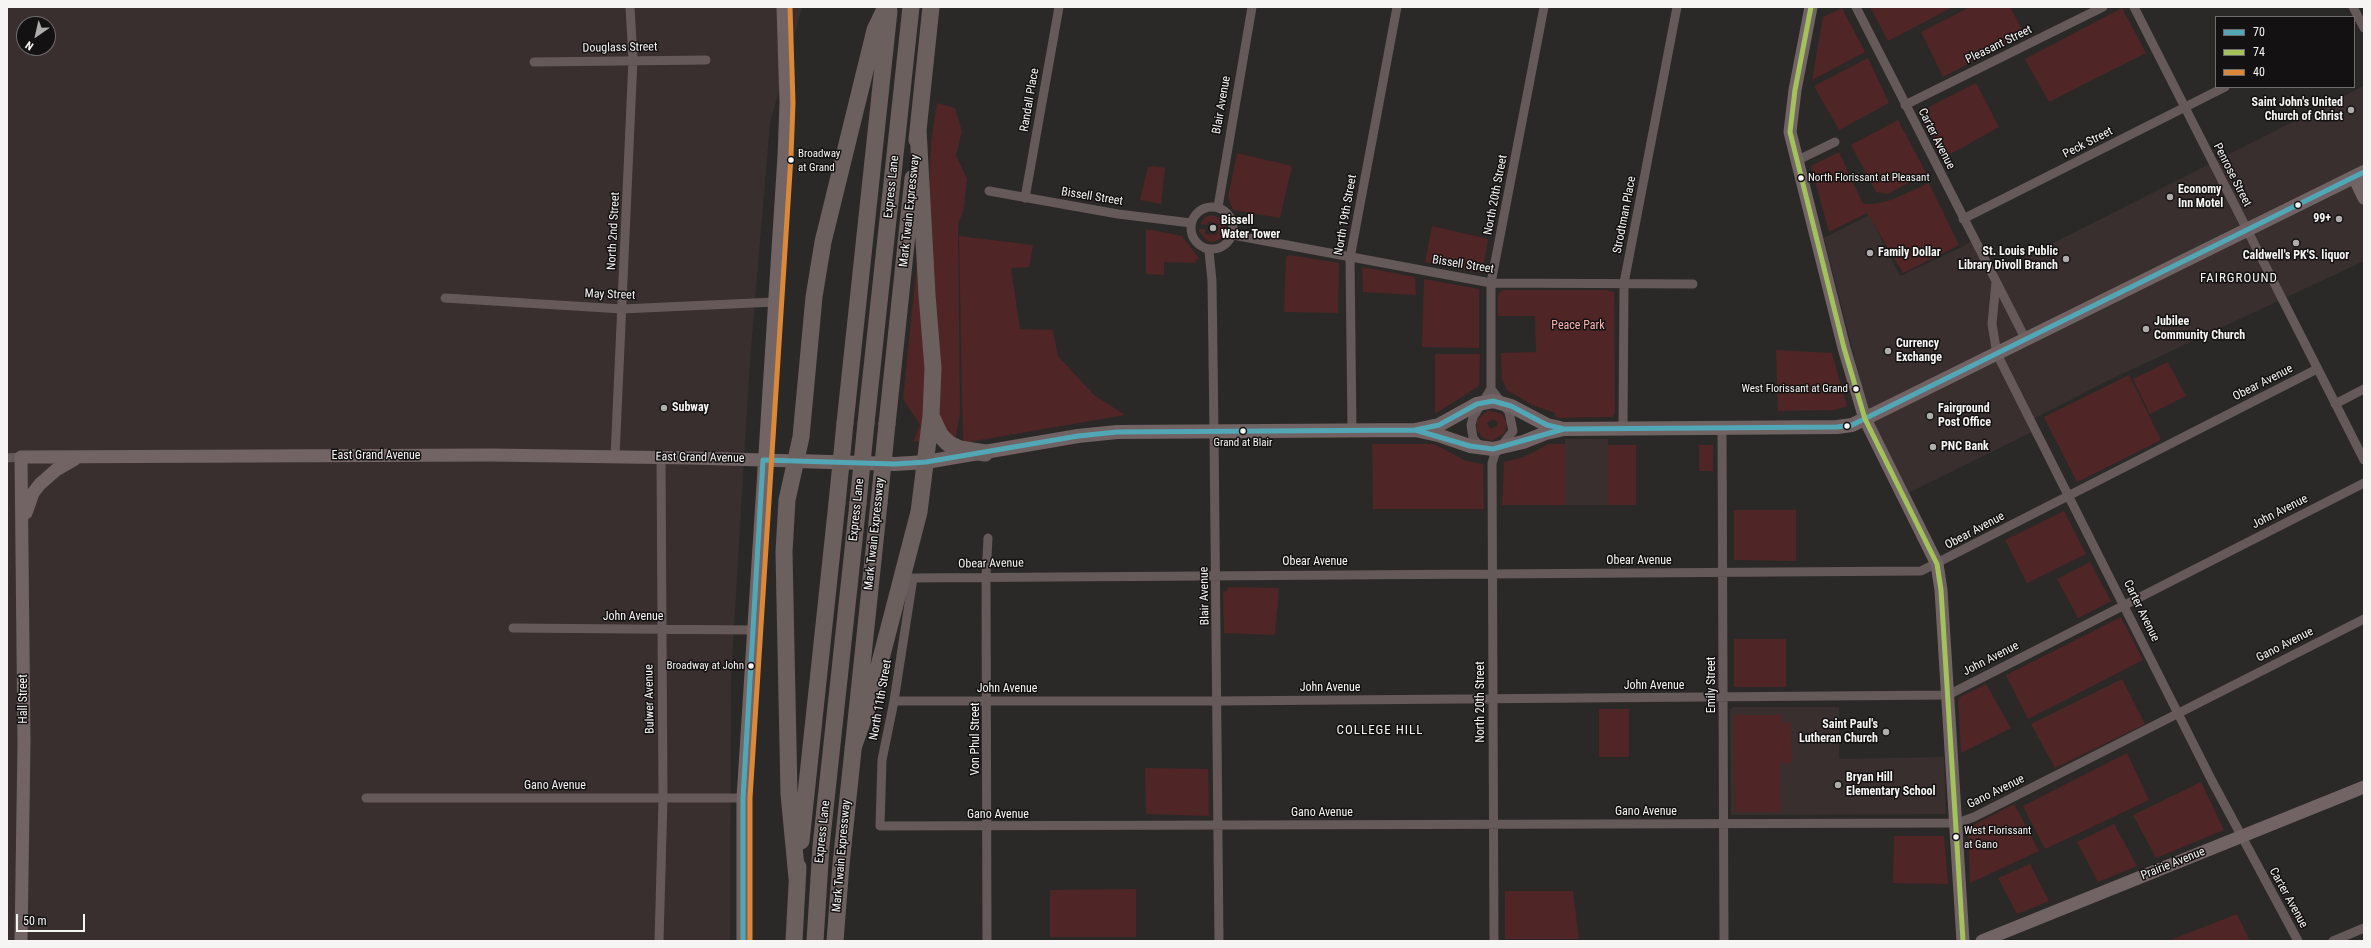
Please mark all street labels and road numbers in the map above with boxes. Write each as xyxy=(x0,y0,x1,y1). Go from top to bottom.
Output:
street label: Pleasant Street xyxy=(1963,23,2035,67)
street label: Douglass Street xyxy=(582,40,658,56)
street label: Randall Place xyxy=(1017,67,1043,133)
street label: Blair Avenue xyxy=(1210,75,1234,135)
street label: Carter Avenue xyxy=(1914,106,1958,172)
street label: Peck Street xyxy=(2061,124,2115,162)
street label: Penrose Street xyxy=(2210,141,2254,209)
street label: Mark Twain Expressway xyxy=(897,154,923,268)
street label: North 20th Street xyxy=(1481,154,1511,236)
street label: Express Lane xyxy=(882,155,902,219)
street label: North 19th Street xyxy=(1332,174,1360,256)
street label: Strodtman Place xyxy=(1610,175,1640,255)
street label: Bissell Street xyxy=(1060,185,1124,209)
street label: North 2nd Street xyxy=(605,192,623,270)
street label: Bissell Street xyxy=(1431,253,1495,277)
street label: May Street xyxy=(584,287,636,303)
street label: Obear Avenue xyxy=(2231,362,2295,404)
street label: East Grand Avenue xyxy=(332,449,420,463)
street label: East Grand Avenue xyxy=(655,450,745,466)
street label: Mark Twain Expressway xyxy=(862,477,888,591)
street label: Express Lane xyxy=(847,478,867,542)
street label: John Avenue xyxy=(2250,492,2310,532)
street label: Obear Avenue xyxy=(1943,509,2007,553)
street label: Obear Avenue xyxy=(1606,554,1672,568)
street label: Obear Avenue xyxy=(1282,555,1348,569)
street label: Obear Avenue xyxy=(958,556,1024,572)
street label: Blair Avenue xyxy=(1197,566,1213,626)
street label: Carter Avenue xyxy=(2120,578,2162,644)
street label: John Avenue xyxy=(603,610,663,624)
street label: Gano Avenue xyxy=(2254,625,2316,665)
street label: John Avenue xyxy=(1961,639,2021,679)
street label: Emily Street xyxy=(1705,657,1719,713)
street label: North 11th Street xyxy=(867,659,895,741)
street label: North 20th Street xyxy=(1474,661,1488,743)
street label: Bulwer Avenue xyxy=(642,664,658,734)
street label: Hall Street xyxy=(17,674,31,724)
street label: John Avenue xyxy=(1624,679,1684,693)
street label: John Avenue xyxy=(1300,681,1360,695)
street label: John Avenue xyxy=(977,682,1037,696)
street label: Von Phul Street xyxy=(969,703,983,775)
street label: Gano Avenue xyxy=(1965,772,2027,812)
street label: Gano Avenue xyxy=(524,779,586,793)
street label: Mark Twain Expressway xyxy=(830,799,854,913)
street label: Express Lane xyxy=(813,800,833,864)
street label: Gano Avenue xyxy=(1615,805,1677,819)
street label: Gano Avenue xyxy=(1291,806,1353,820)
street label: Gano Avenue xyxy=(967,808,1029,822)
street label: Prairie Avenue xyxy=(2139,845,2207,883)
street label: Carter Avenue xyxy=(2266,865,2310,931)

